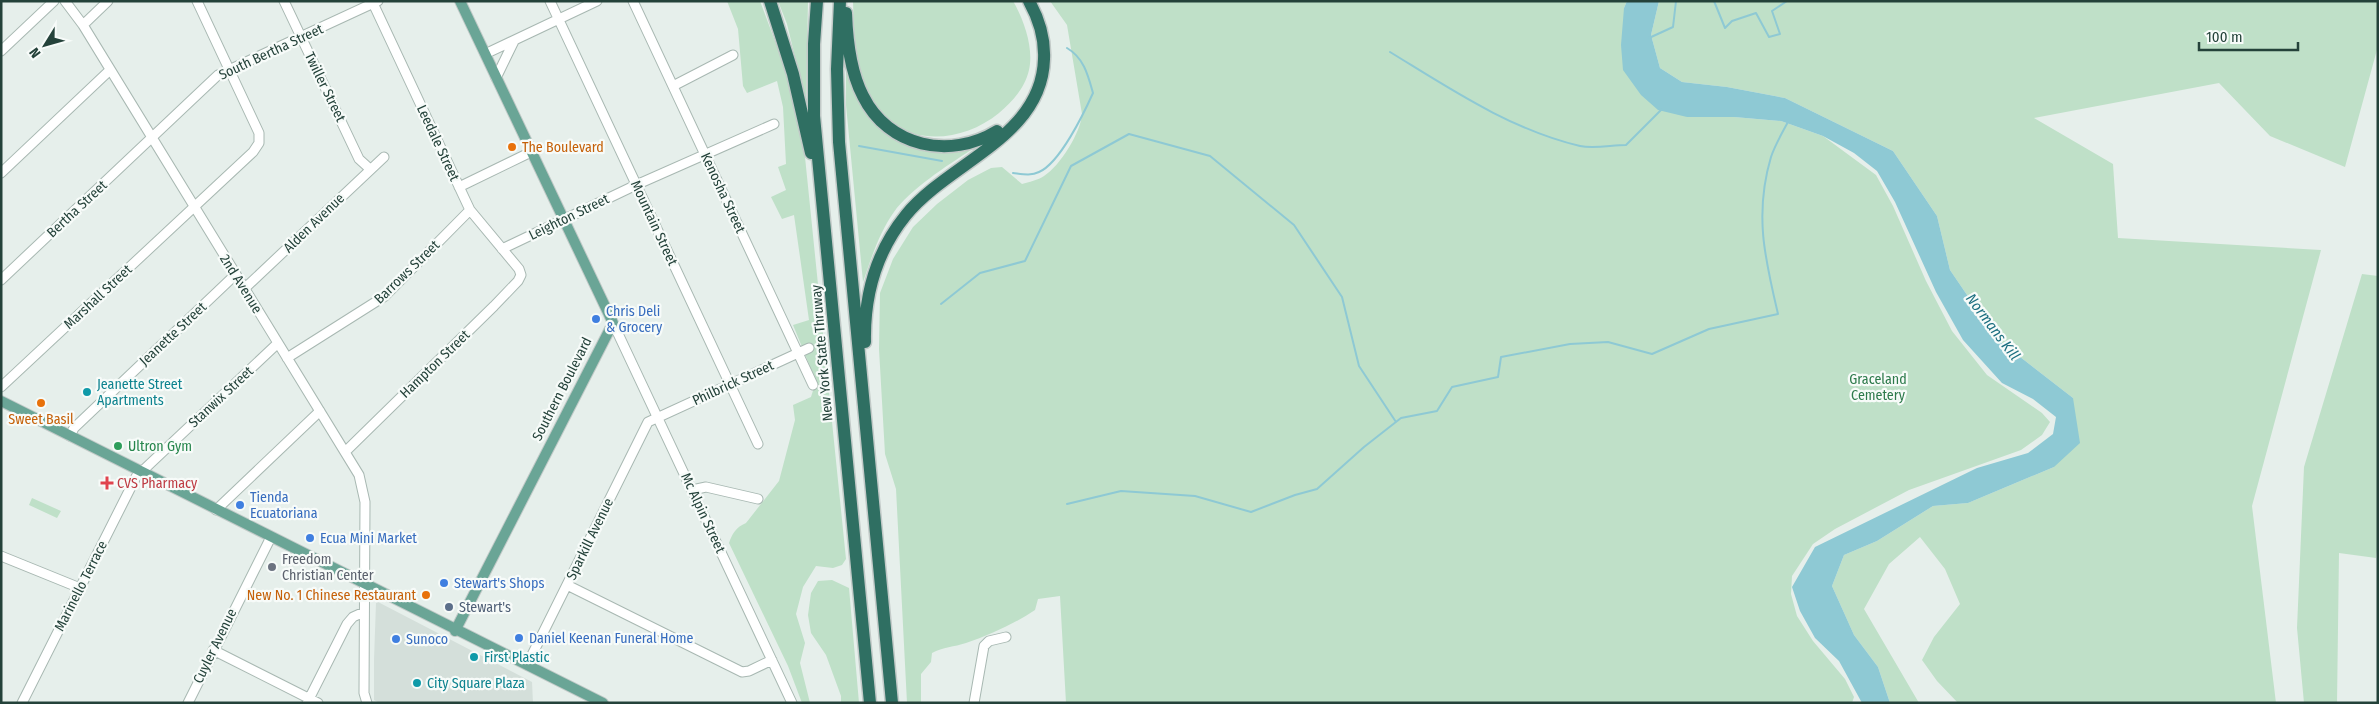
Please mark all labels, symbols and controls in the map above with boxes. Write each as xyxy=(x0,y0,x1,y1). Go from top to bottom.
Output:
north arrow xyxy=(20,20,70,70)
street label: South Bertha Street xyxy=(216,20,326,84)
scale bar xyxy=(2199,20,2298,52)
text: 100 m xyxy=(2206,28,2243,46)
text: N xyxy=(26,44,44,61)
street label: Twiller Street xyxy=(301,49,349,125)
street label: Leedale Street xyxy=(413,102,463,184)
place label: The Boulevard xyxy=(522,139,604,156)
marker: The Boulevard xyxy=(506,141,518,153)
street label: Kenosha Street xyxy=(697,150,749,236)
street label: Bertha Street xyxy=(43,177,111,241)
street label: Mountain Street xyxy=(627,178,681,269)
street label: Alden Avenue xyxy=(280,190,348,256)
street label: Leighton Street xyxy=(526,190,612,244)
street label: Barrows Street xyxy=(371,236,443,307)
street label: 2nd Avenue xyxy=(216,251,266,317)
street label: Marshall Street xyxy=(60,261,136,333)
street label: New York State Thruway xyxy=(808,283,836,422)
water label: Normans Kill xyxy=(1962,290,2024,364)
street label: Jeanette Street xyxy=(136,298,210,369)
place label: Chris Deli & Grocery xyxy=(606,303,663,336)
marker: Chris Deli & Grocery xyxy=(590,313,602,325)
street label: Hampton Street xyxy=(397,326,474,402)
street label: Southern Boulevard xyxy=(529,334,595,444)
street label: Philbrick Street xyxy=(690,357,777,409)
street label: Stanwix Street xyxy=(185,362,257,431)
park label: Graceland Cemetery xyxy=(1849,371,1907,404)
place label: Jeanette Street Apartments xyxy=(97,376,183,409)
marker: Jeanette Street Apartments xyxy=(81,386,93,398)
marker: Sweet Basil xyxy=(35,397,47,409)
place label: Sweet Basil xyxy=(8,411,74,428)
place label: Ultron Gym xyxy=(128,438,192,455)
marker: Ultron Gym xyxy=(112,440,124,452)
street label: Mc Alpin Street xyxy=(677,470,729,556)
place label: CVS Pharmacy xyxy=(117,475,198,492)
marker: CVS Pharmacy xyxy=(101,477,113,489)
place label: Tienda Ecuatoriana xyxy=(250,489,318,522)
street label: Sparkill Avenue xyxy=(563,495,617,583)
marker: Tienda Ecuatoriana xyxy=(234,499,246,511)
place label: Ecua Mini Market xyxy=(320,530,417,547)
marker: Ecua Mini Market xyxy=(304,532,316,544)
street label: Marinello Terrace xyxy=(51,538,111,634)
place label: Freedom Christian Center xyxy=(282,551,374,584)
marker: Freedom Christian Center xyxy=(266,561,278,573)
place label: Stewart's Shops xyxy=(454,575,544,592)
marker: Stewart's Shops xyxy=(438,577,450,589)
place label: New No. 1 Chinese Restaurant xyxy=(247,587,416,604)
marker: New No. 1 Chinese Restaurant xyxy=(420,589,432,601)
place label: Stewart's xyxy=(459,599,511,616)
marker: Stewart's xyxy=(443,601,455,613)
street label: Cuyler Avenue xyxy=(190,606,240,686)
place label: Daniel Keenan Funeral Home xyxy=(529,630,694,647)
place label: Sunoco xyxy=(406,631,448,648)
marker: Daniel Keenan Funeral Home xyxy=(513,632,525,644)
marker: Sunoco xyxy=(390,633,402,645)
place label: First Plastic xyxy=(484,649,549,666)
marker: First Plastic xyxy=(468,651,480,663)
place label: City Square Plaza xyxy=(427,675,525,692)
marker: City Square Plaza xyxy=(411,677,423,689)

